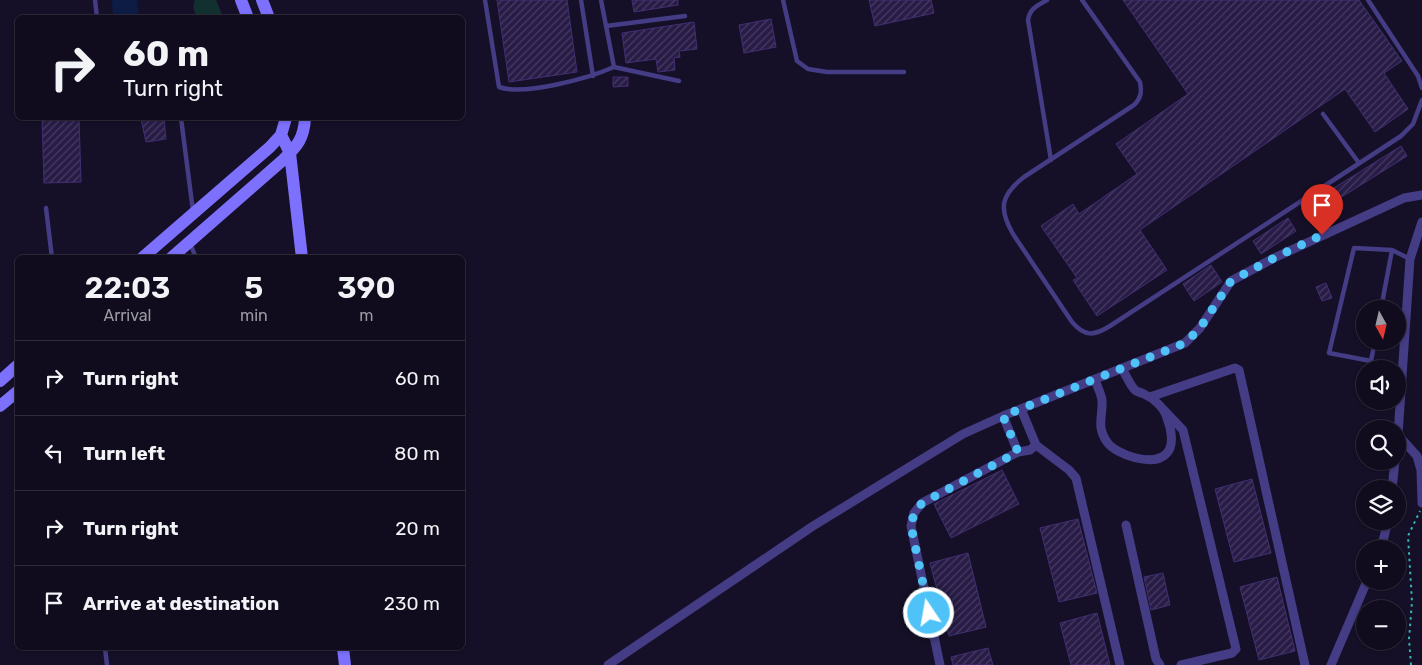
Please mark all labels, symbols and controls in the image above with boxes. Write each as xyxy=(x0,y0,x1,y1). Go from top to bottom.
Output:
text: 60 m xyxy=(123,33,209,75)
icon: right xyxy=(40,35,105,100)
text: Turn right xyxy=(123,75,223,102)
pin xyxy=(1301,184,1343,235)
icon: arrive xyxy=(1308,191,1336,219)
text: 22:03 xyxy=(85,270,170,306)
text: 5 xyxy=(244,270,263,306)
text: 390 xyxy=(337,270,395,306)
north arrow xyxy=(1356,300,1406,350)
map controls xyxy=(1356,300,1406,650)
text: Arrival xyxy=(103,306,151,325)
text: min xyxy=(240,306,268,325)
text: m xyxy=(359,306,373,325)
button: sound xyxy=(1356,360,1406,410)
icon: right xyxy=(40,364,68,392)
text: Turn right xyxy=(83,367,178,390)
text: 60 m xyxy=(395,367,440,390)
button: search xyxy=(1356,420,1406,470)
icon: left xyxy=(40,439,68,467)
text: Turn left xyxy=(83,442,165,465)
text: 80 m xyxy=(394,442,440,465)
button: layers xyxy=(1356,480,1406,530)
icon: right xyxy=(40,514,68,542)
text: Turn right xyxy=(83,517,178,540)
text: 20 m xyxy=(395,517,440,540)
button: + xyxy=(1356,540,1406,590)
position arrow xyxy=(902,586,954,638)
icon: arrive xyxy=(40,589,68,617)
text: Arrive at destination xyxy=(83,592,279,615)
text: 230 m xyxy=(384,592,440,615)
button: − xyxy=(1356,600,1406,650)

